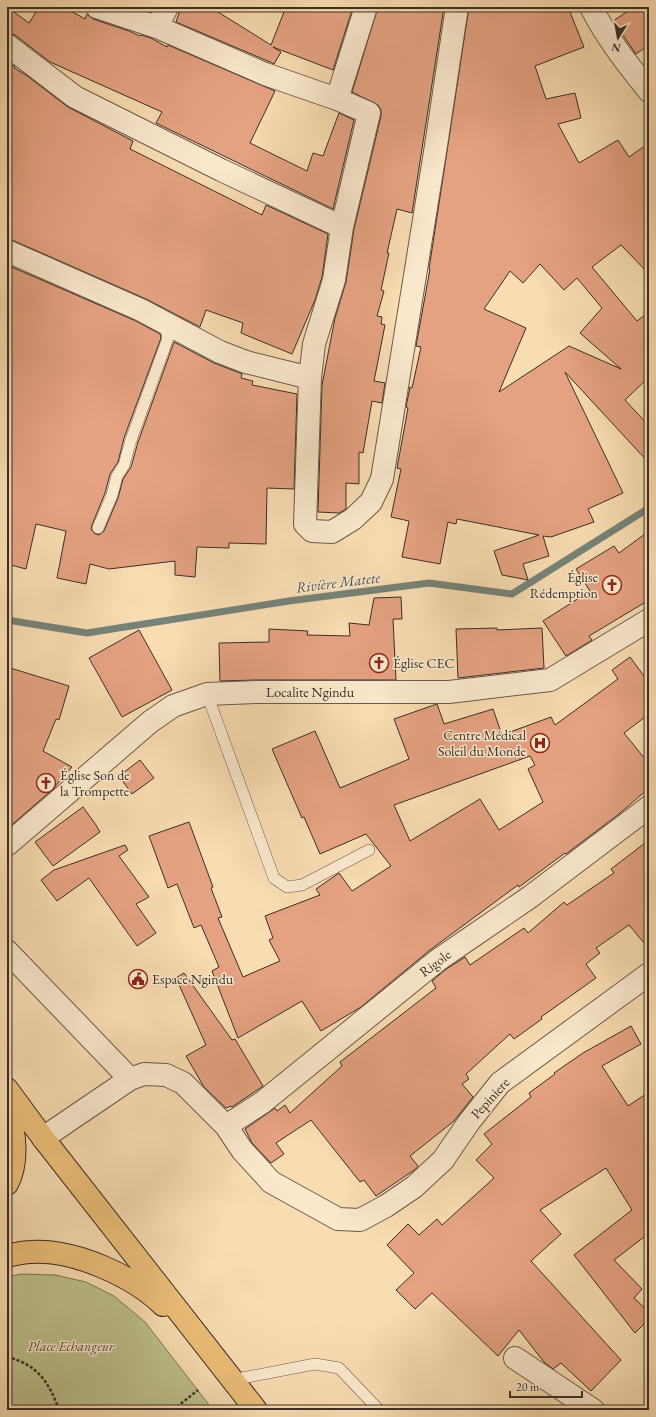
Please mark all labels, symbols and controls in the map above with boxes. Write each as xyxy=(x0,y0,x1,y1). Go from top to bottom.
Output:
north arrow xyxy=(598,18,638,58)
text: N xyxy=(610,40,622,56)
water label: Rivière Matete xyxy=(295,567,382,597)
place label: Église Rédemption xyxy=(530,568,599,602)
church icon: Église Rédemption xyxy=(601,574,623,596)
church icon: Église CEC xyxy=(368,652,390,674)
place label: Église CEC xyxy=(393,654,454,672)
street label: Localite Ngindu xyxy=(266,683,355,701)
place label: Centre Médical Soleil du Monde xyxy=(438,726,527,760)
hospital icon: Centre Médical Soleil du Monde xyxy=(529,732,551,754)
place label: Église Son de la Trompette xyxy=(60,766,130,800)
church icon: Église Son de la Trompette xyxy=(35,772,57,794)
street label: Rigole xyxy=(416,945,455,981)
public building icon: Espace Ngindu xyxy=(127,968,149,990)
place label: Espace Ngindu xyxy=(152,970,234,988)
street label: Pepiniere xyxy=(467,1073,514,1122)
park label: Place Echangeur xyxy=(28,1337,115,1355)
scale bar xyxy=(510,1373,582,1399)
text: 20 m xyxy=(516,1379,540,1395)

